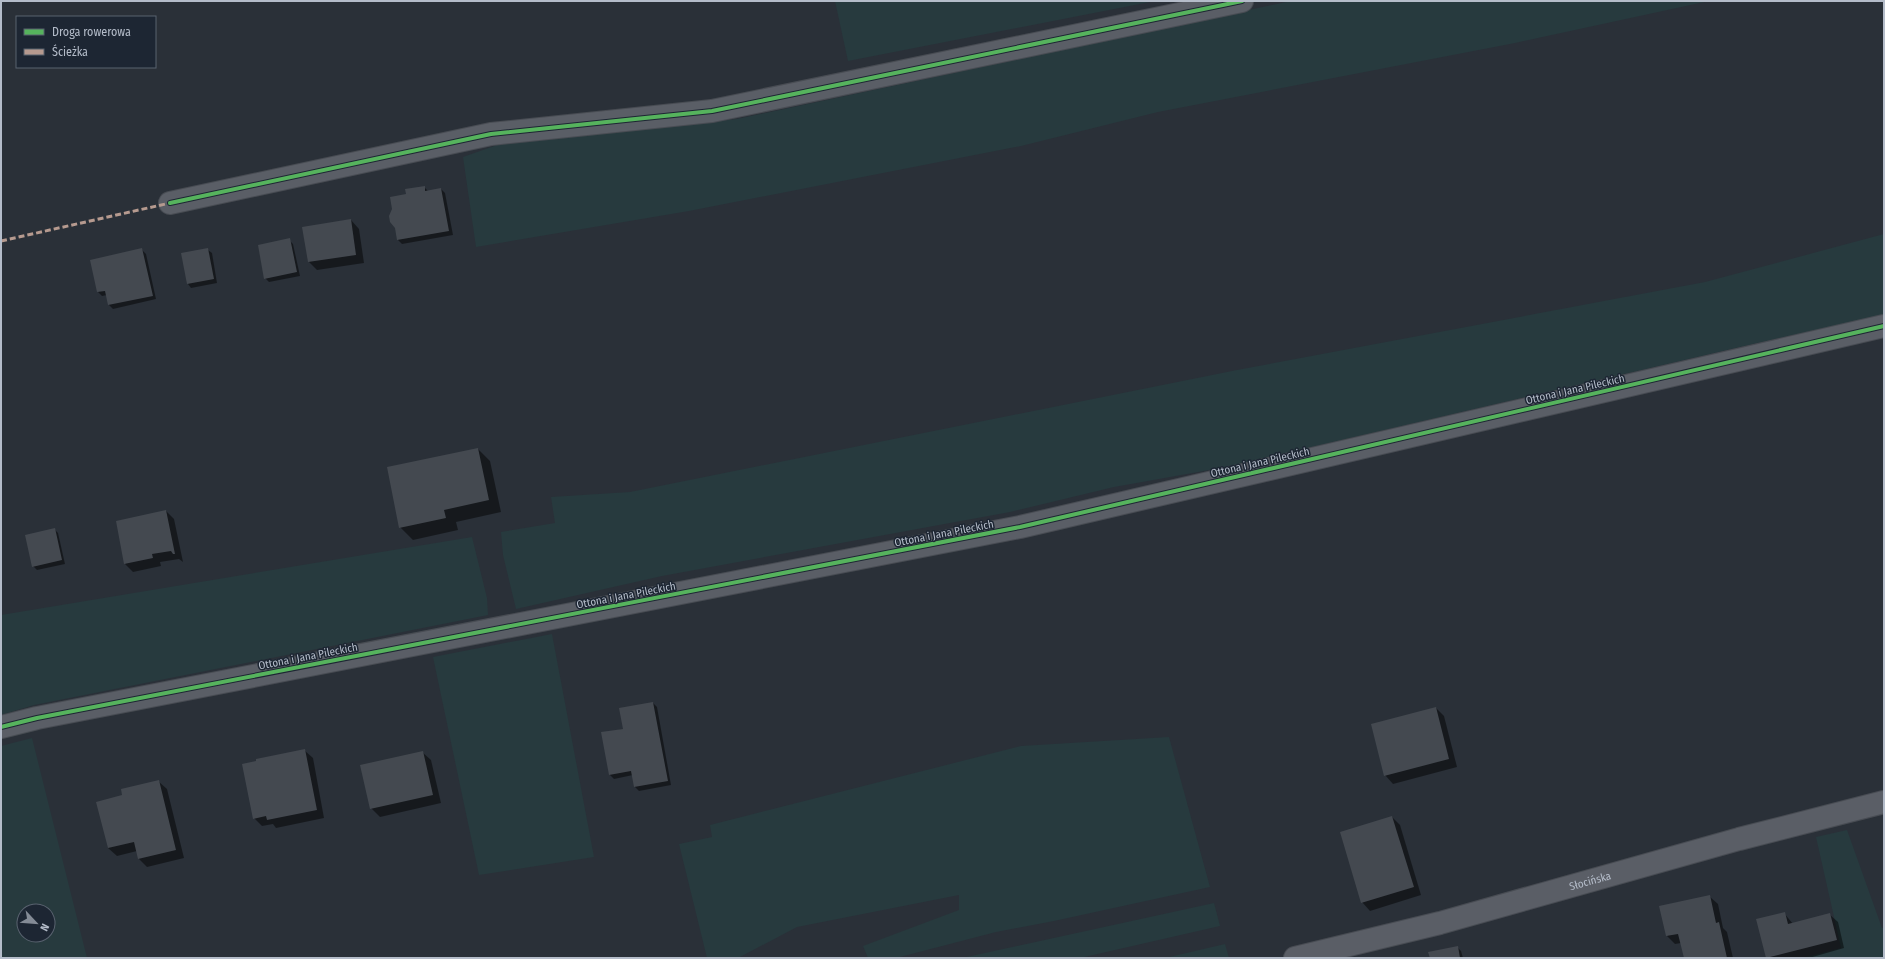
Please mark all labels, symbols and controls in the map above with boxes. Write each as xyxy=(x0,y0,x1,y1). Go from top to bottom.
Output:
legend xyxy=(16,16,156,68)
text: Droga rowerowa xyxy=(52,25,131,39)
text: Ścieżka xyxy=(52,44,88,59)
street label: Ottona i Jana Pileckich xyxy=(1524,372,1626,407)
street label: Ottona i Jana Pileckich xyxy=(1209,445,1311,480)
street label: Ottona i Jana Pileckich xyxy=(893,517,995,550)
street label: Ottona i Jana Pileckich xyxy=(575,579,677,612)
street label: Ottona i Jana Pileckich xyxy=(257,640,359,673)
street label: Słocińska xyxy=(1568,869,1612,893)
north arrow xyxy=(16,903,56,943)
text: N xyxy=(37,921,52,933)

